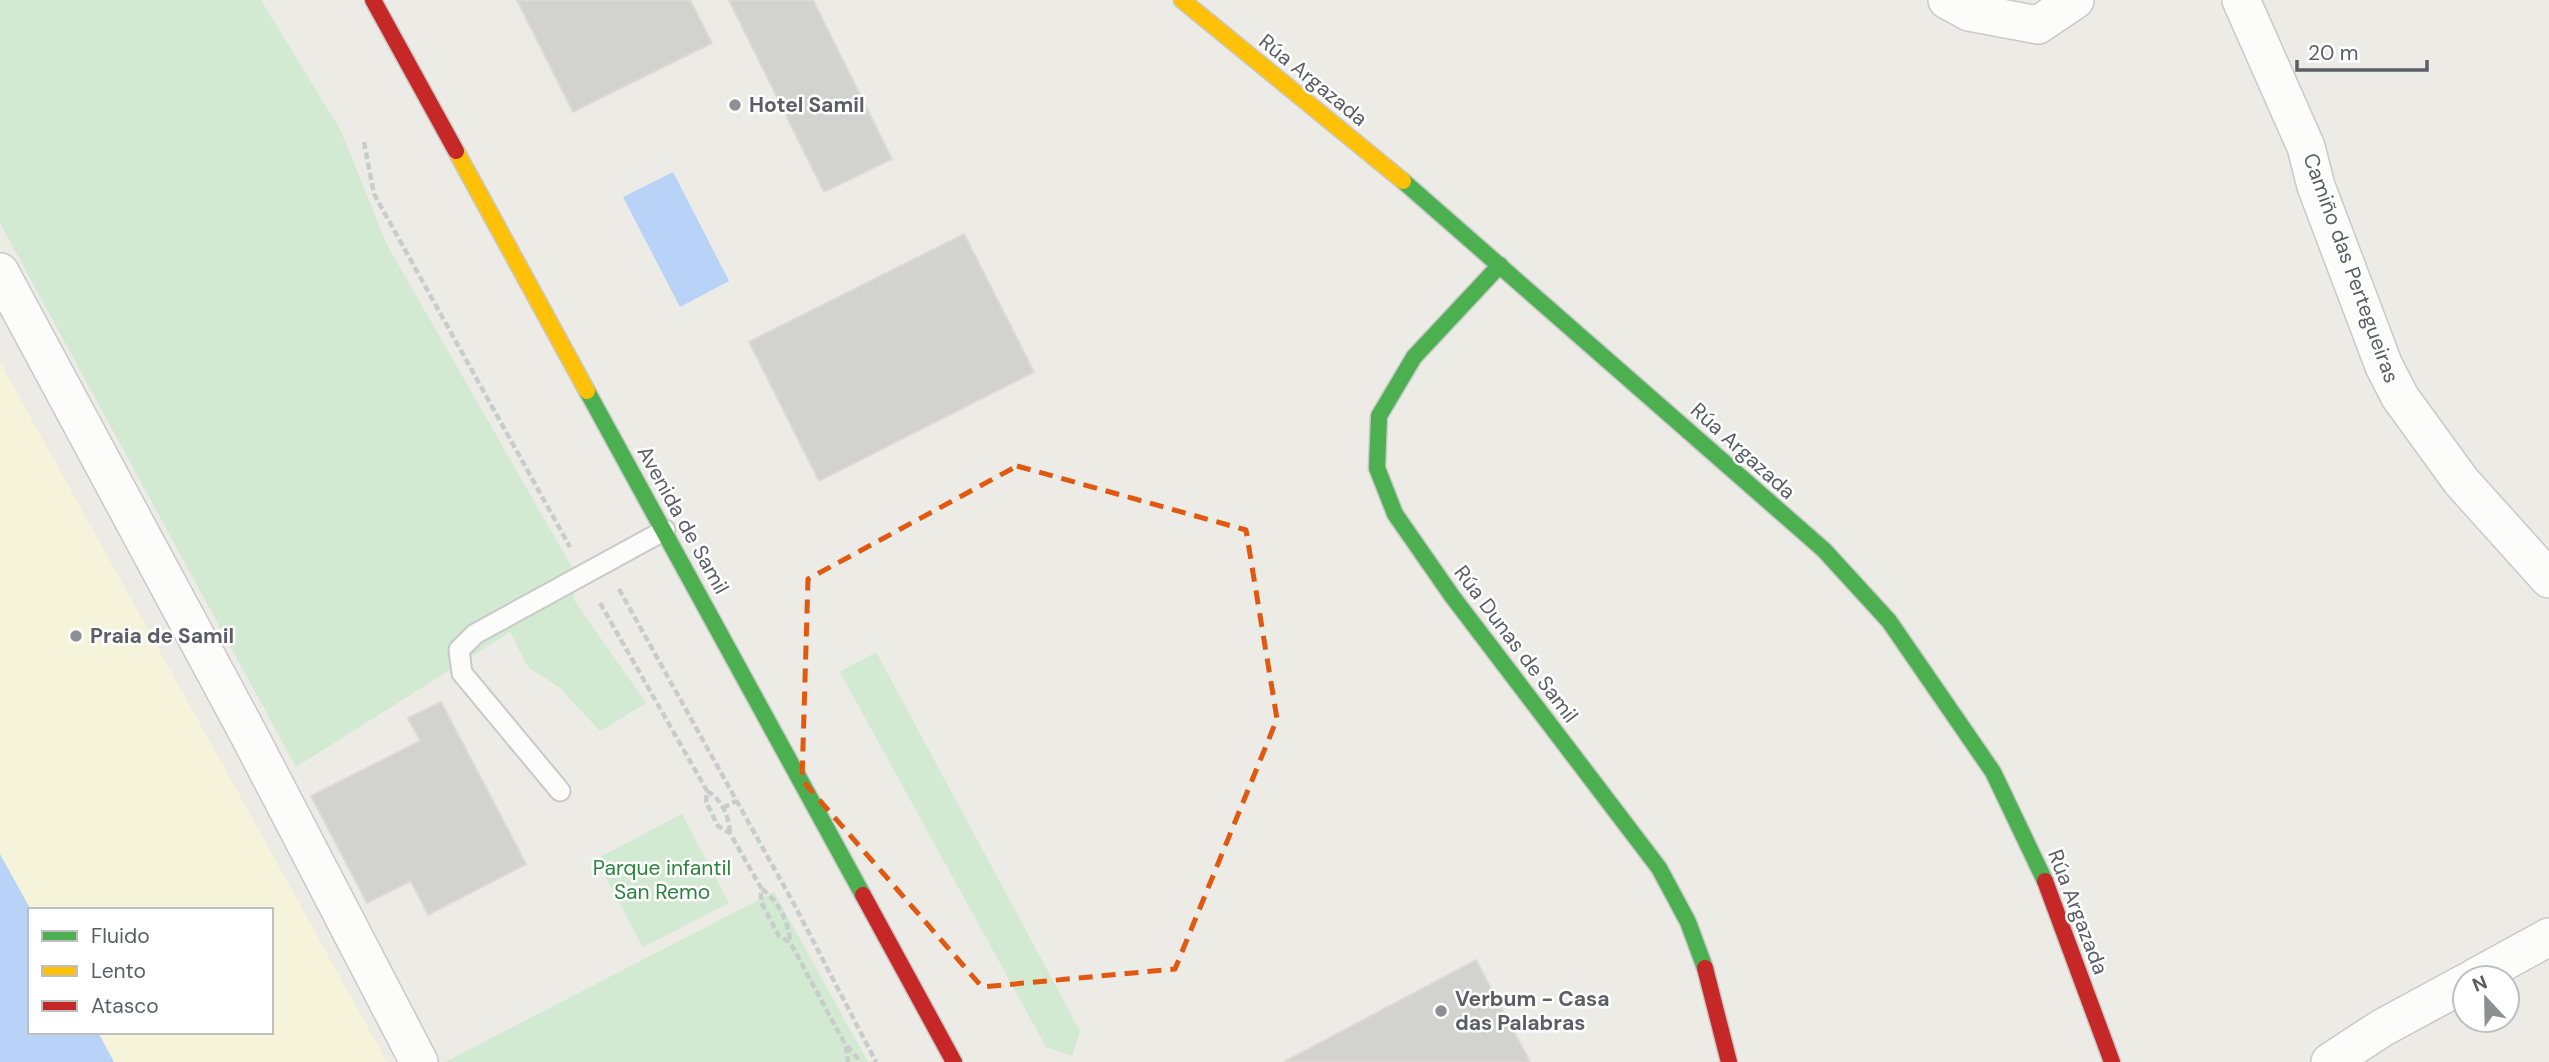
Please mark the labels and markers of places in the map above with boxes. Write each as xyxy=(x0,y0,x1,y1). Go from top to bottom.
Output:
place label: Hotel Samil xyxy=(749,91,865,119)
marker: Hotel Samil xyxy=(727,97,743,113)
place label: Praia de Samil xyxy=(90,622,234,650)
marker: Praia de Samil xyxy=(68,628,84,644)
place label: Verbum - Casa das Palabras xyxy=(1455,985,1610,1037)
marker: Verbum - Casa das Palabras xyxy=(1433,1003,1449,1019)

